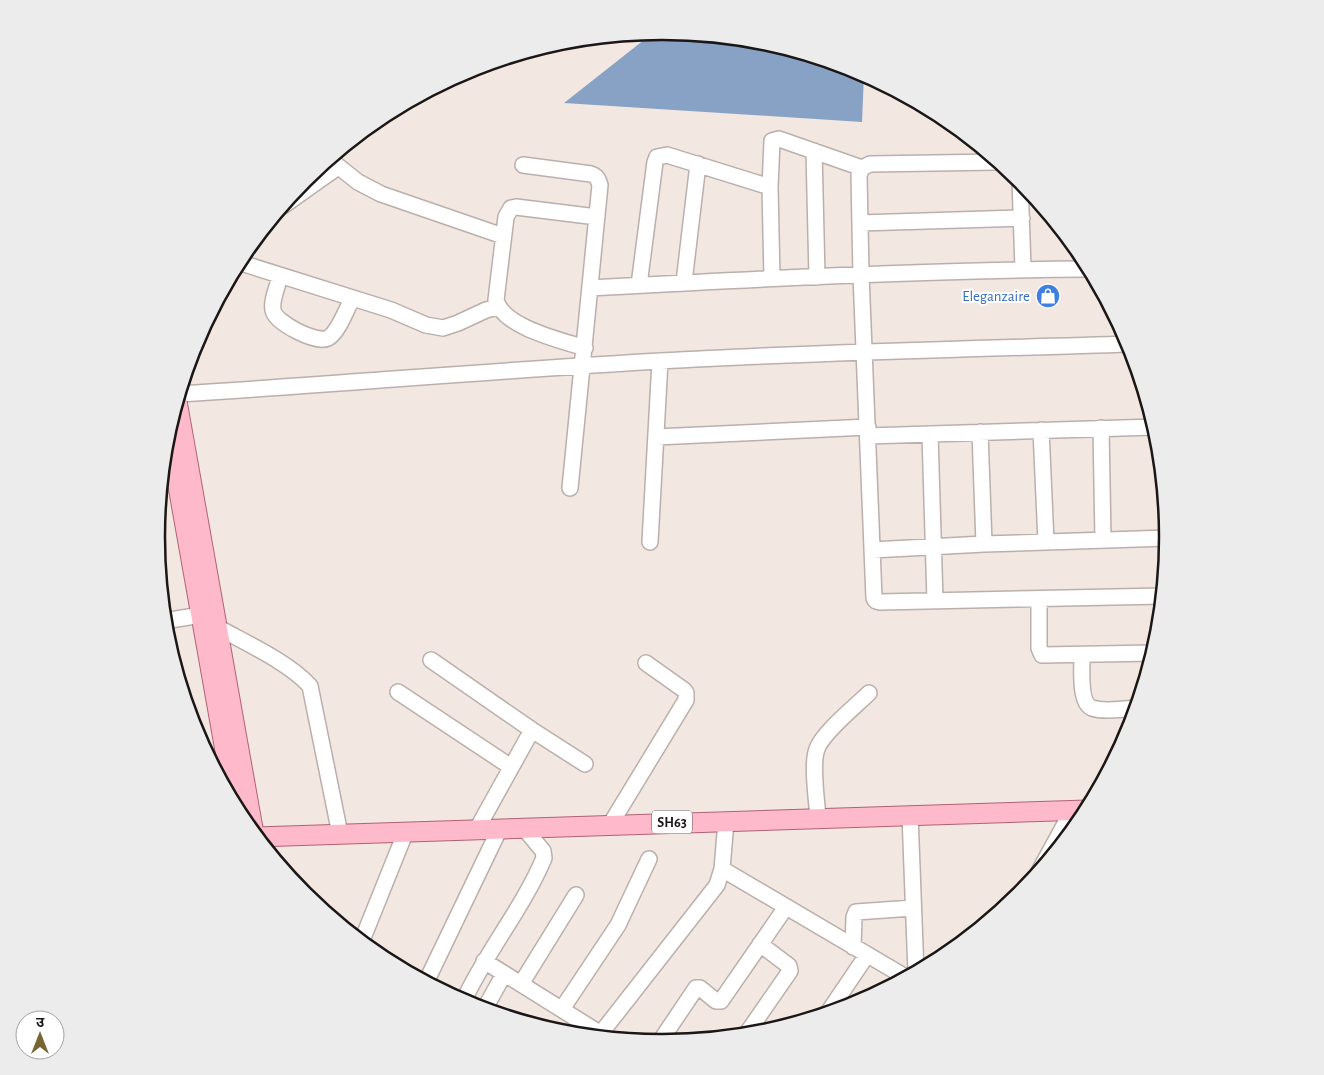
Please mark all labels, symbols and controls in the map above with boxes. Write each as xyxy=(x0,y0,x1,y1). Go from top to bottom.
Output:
shop icon: Eleganzaire xyxy=(1035,283,1061,309)
place label: Eleganzaire xyxy=(962,289,1030,304)
road number: SH63 xyxy=(652,810,692,834)
north arrow xyxy=(15,1010,65,1060)
text: उ xyxy=(36,1016,45,1030)

